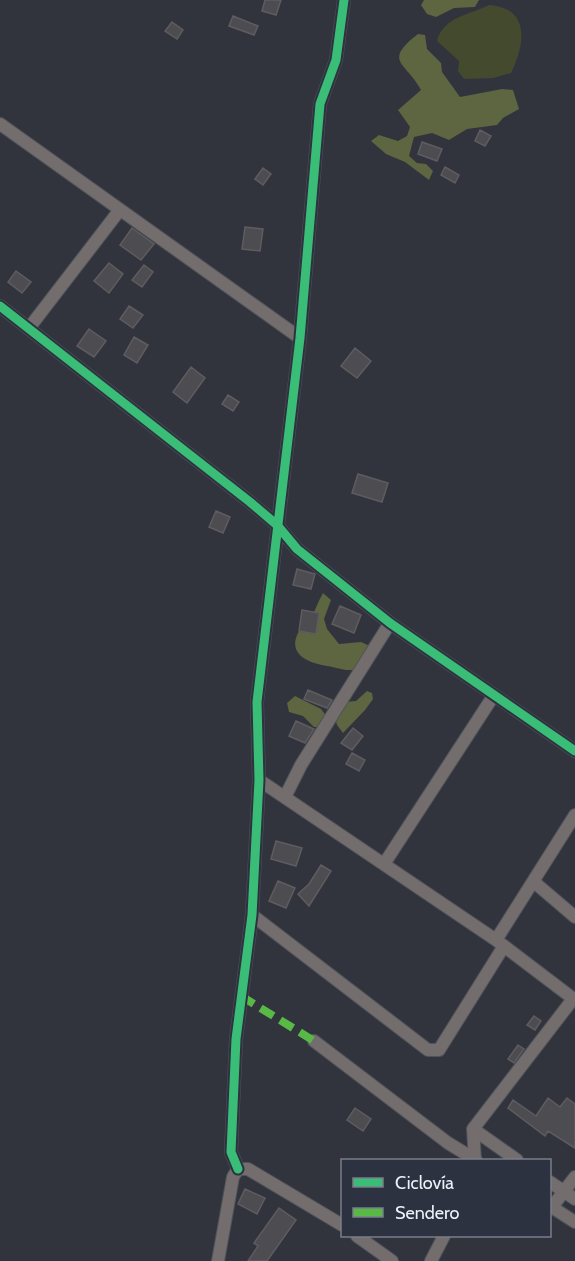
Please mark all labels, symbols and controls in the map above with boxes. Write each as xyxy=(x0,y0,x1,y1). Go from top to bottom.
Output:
legend xyxy=(341,1159,551,1237)
text: Ciclovía xyxy=(395,1172,454,1194)
text: Sendero xyxy=(395,1202,459,1224)

